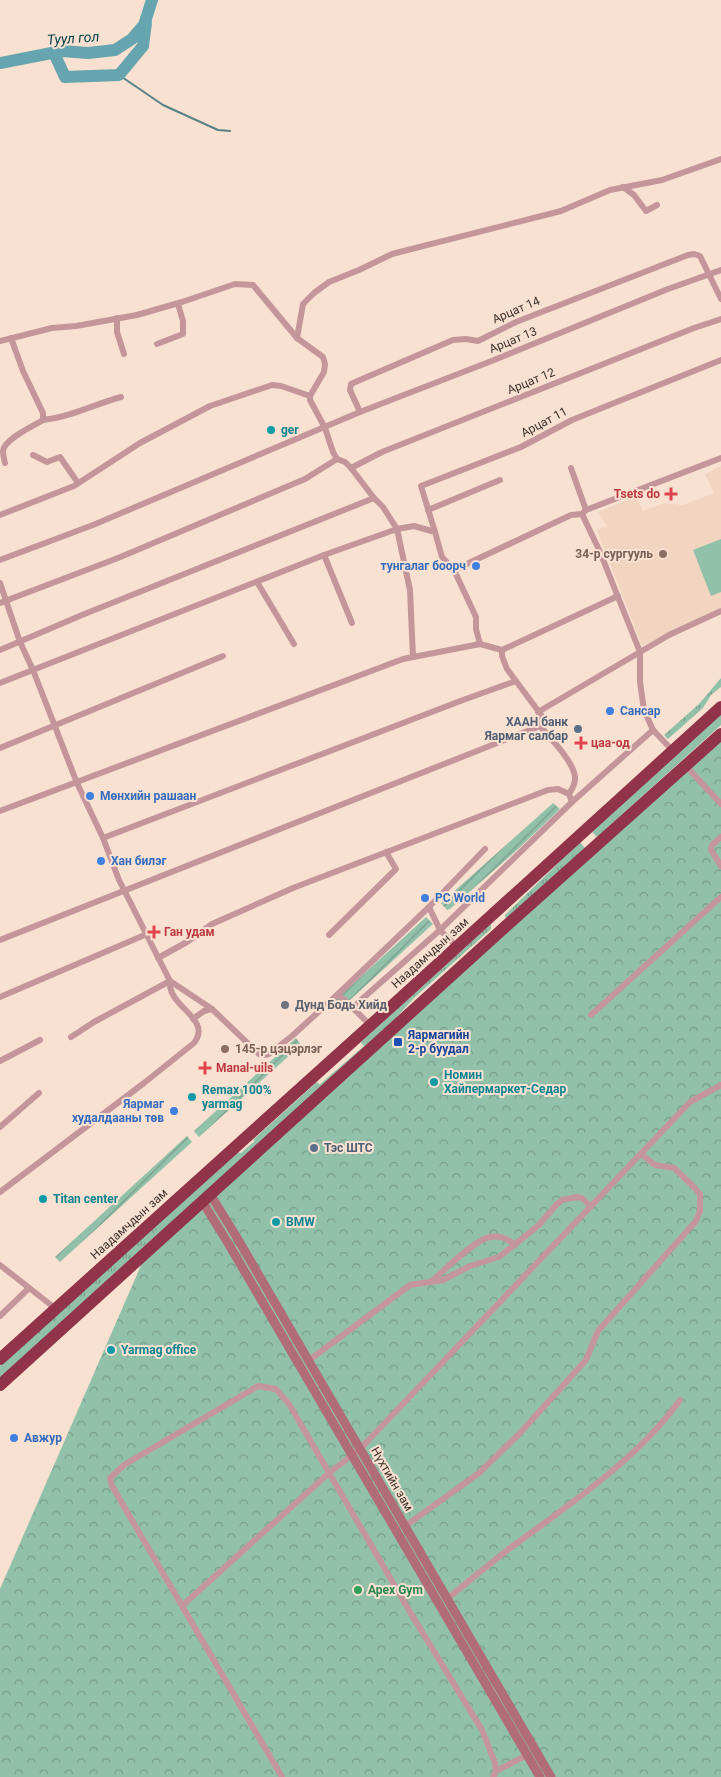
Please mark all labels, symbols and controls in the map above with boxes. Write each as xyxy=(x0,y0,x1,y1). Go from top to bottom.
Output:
water label: Туул гол xyxy=(46,28,100,48)
street label: Арцат 14 xyxy=(490,294,542,326)
street label: Арцат 13 xyxy=(487,324,539,356)
street label: Арцат 12 xyxy=(505,365,557,397)
street label: Арцат 11 xyxy=(518,404,570,440)
place label: ger xyxy=(281,423,299,437)
marker: ger xyxy=(265,424,277,436)
place label: Tsets do xyxy=(614,487,660,501)
marker: Tsets do xyxy=(664,487,678,501)
place label: 34-р сургууль xyxy=(575,547,653,561)
marker: 34-р сургууль xyxy=(657,548,669,560)
place label: тунгалаг боорч xyxy=(380,559,466,573)
marker: тунгалаг боорч xyxy=(470,560,482,572)
place label: Сансар xyxy=(620,704,661,718)
marker: Сансар xyxy=(604,705,616,717)
place label: ХААН банк Яармаг салбар xyxy=(484,715,568,743)
marker: ХААН банк Яармаг салбар xyxy=(572,723,584,735)
place label: цаа-од xyxy=(591,736,630,750)
marker: цаа-од xyxy=(575,737,587,749)
place label: Мөнхийн рашаан xyxy=(100,789,196,803)
marker: Мөнхийн рашаан xyxy=(84,790,96,802)
place label: Хан билэг xyxy=(111,854,166,868)
marker: Хан билэг xyxy=(95,855,107,867)
place label: PC World xyxy=(435,891,485,905)
marker: PC World xyxy=(419,892,431,904)
street label: Наадамчдын зам xyxy=(389,915,471,991)
place label: Ган удам xyxy=(164,925,215,939)
marker: Ган удам xyxy=(148,926,160,938)
place label: Дунд Бодь Хийд xyxy=(295,998,388,1012)
marker: Дунд Бодь Хийд xyxy=(279,999,291,1011)
place label: Яармагийн 2-р буудал xyxy=(407,1028,469,1056)
marker: Яармагийн 2-р буудал xyxy=(392,1036,404,1048)
place label: 145-р цэцэрлэг xyxy=(235,1042,322,1056)
marker: 145-р цэцэрлэг xyxy=(219,1043,231,1055)
marker: Manal-uils xyxy=(198,1061,212,1075)
place label: Manal-uils xyxy=(216,1061,273,1075)
place label: Номин Хайпермаркет-Седар xyxy=(444,1068,566,1096)
marker: Номин Хайпермаркет-Седар xyxy=(428,1076,440,1088)
place label: Remax 100% yarmag xyxy=(202,1083,272,1111)
marker: Remax 100% yarmag xyxy=(186,1091,198,1103)
place label: Яармаг худалдааны төв xyxy=(72,1097,164,1125)
marker: Яармаг худалдааны төв xyxy=(168,1105,180,1117)
place label: Тэс ШТС xyxy=(324,1141,373,1155)
marker: Тэс ШТС xyxy=(308,1142,320,1154)
street label: Наадамчдын зам xyxy=(88,1186,170,1262)
place label: Titan center xyxy=(53,1192,119,1206)
marker: Titan center xyxy=(37,1193,49,1205)
place label: BMW xyxy=(286,1215,315,1229)
marker: BMW xyxy=(270,1216,282,1228)
place label: Yarmag office xyxy=(121,1343,197,1357)
marker: Yarmag office xyxy=(105,1344,117,1356)
place label: Авжур xyxy=(24,1431,62,1445)
marker: Авжур xyxy=(8,1432,20,1444)
street label: Нүхтийн зам xyxy=(368,1445,416,1513)
place label: Apex Gym xyxy=(368,1583,423,1597)
marker: Apex Gym xyxy=(352,1584,364,1596)

